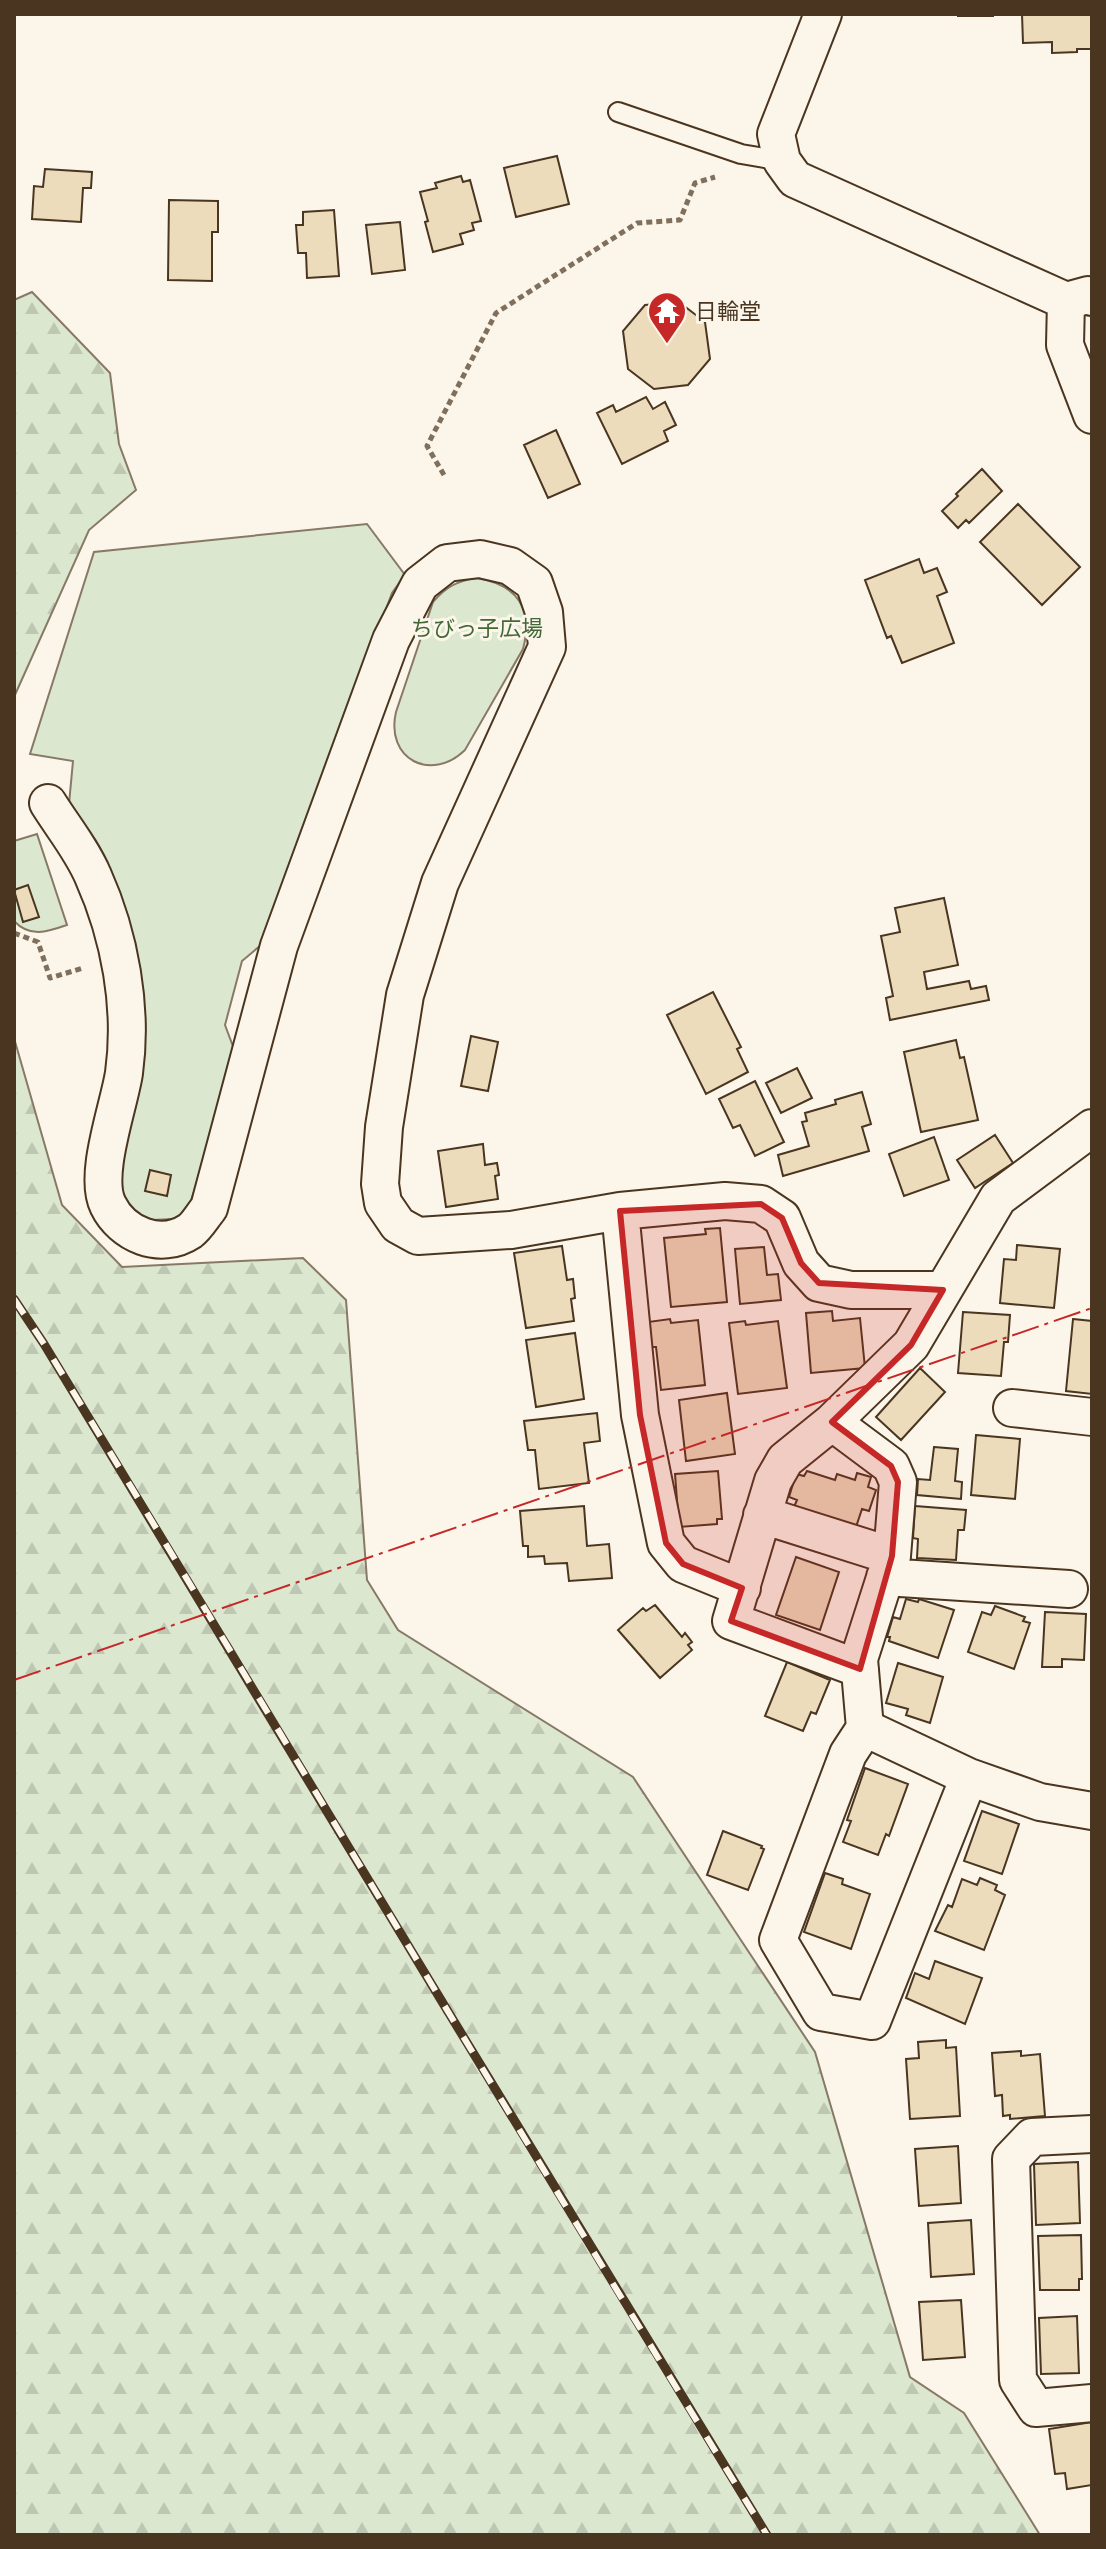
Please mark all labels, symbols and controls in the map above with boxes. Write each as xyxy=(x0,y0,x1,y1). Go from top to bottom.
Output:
temple icon: 日輪堂 xyxy=(646,290,688,345)
place label: 日輪堂 xyxy=(695,297,761,325)
park label: ちびっ子広場 xyxy=(411,614,543,642)

